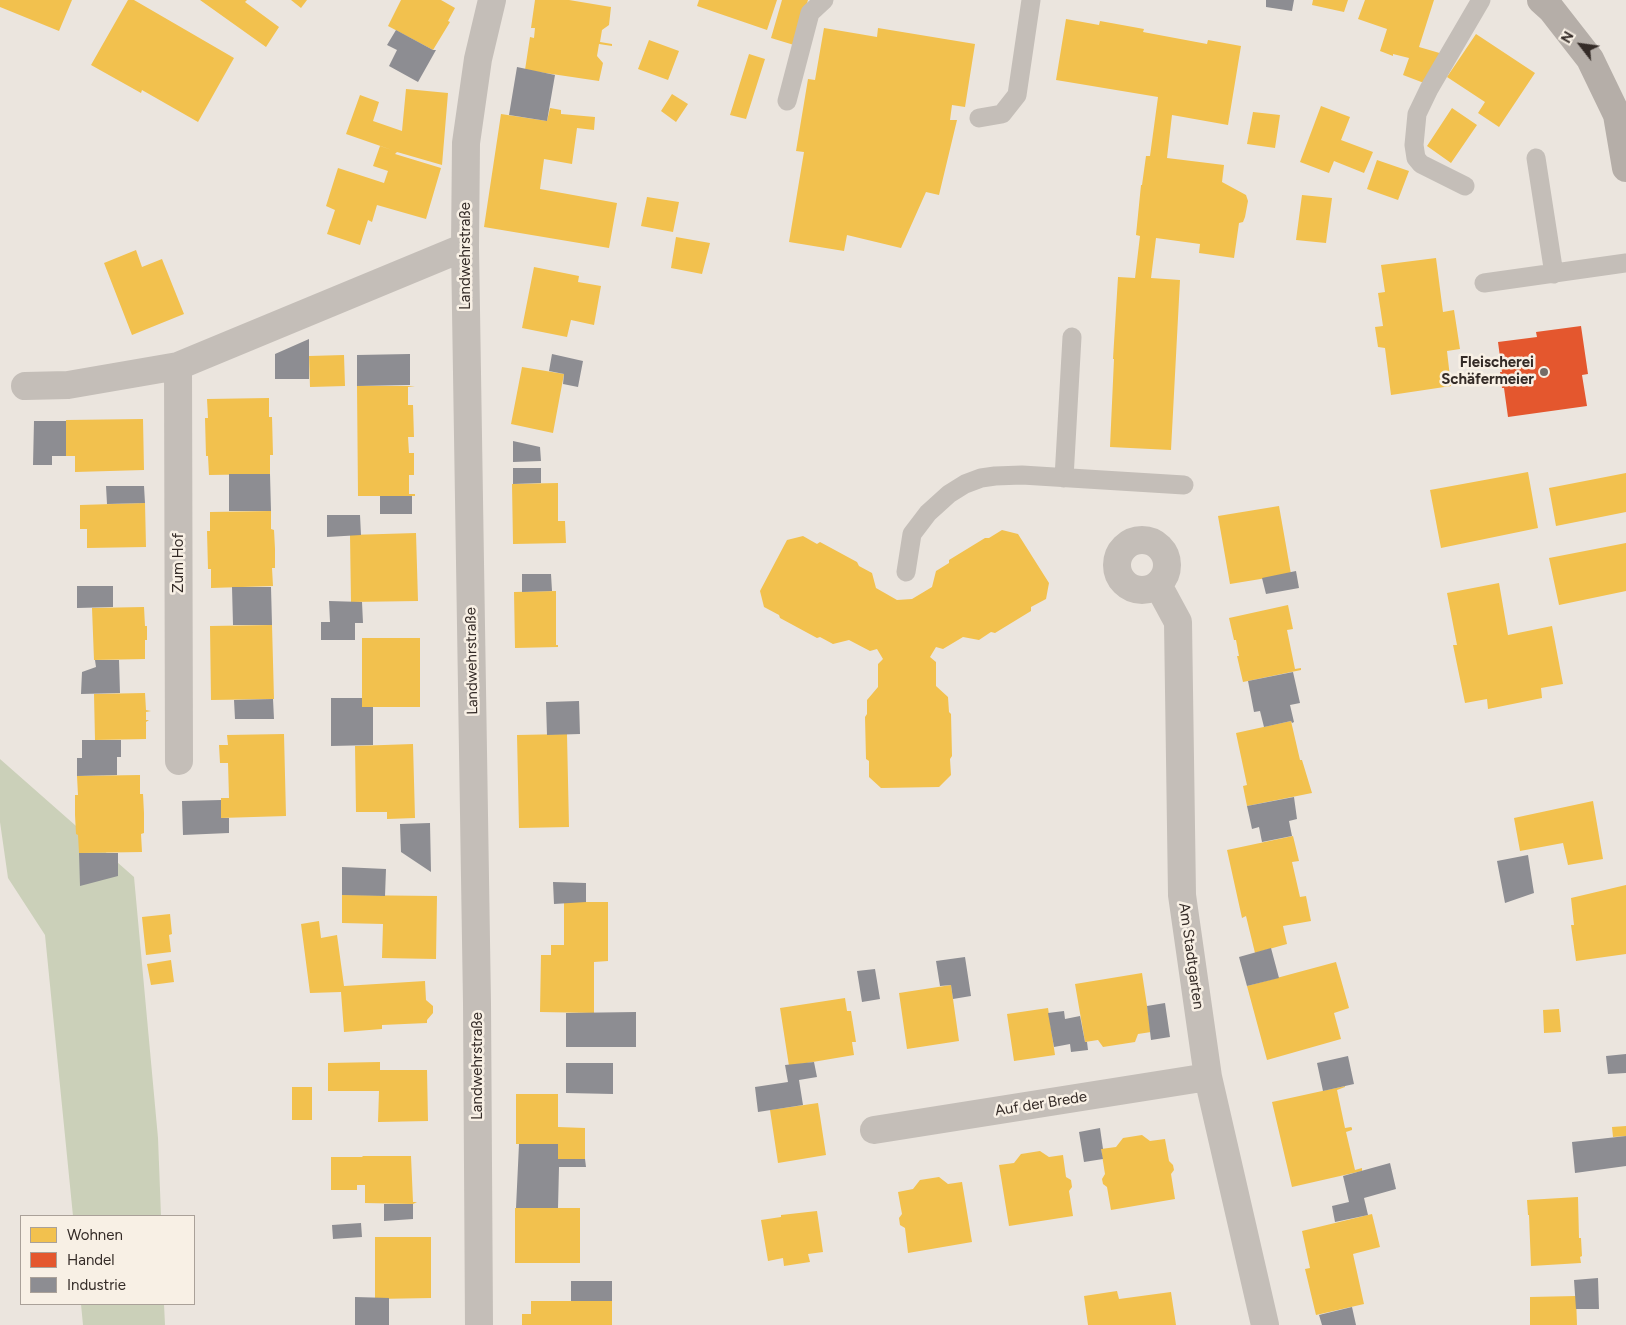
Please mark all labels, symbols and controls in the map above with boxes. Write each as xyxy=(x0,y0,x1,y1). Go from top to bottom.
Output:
north arrow xyxy=(1556,20,1606,70)
text: N xyxy=(1558,28,1578,46)
street label: Landwehrstraße xyxy=(457,202,475,310)
place label: Fleischerei Schäfermeier xyxy=(1441,354,1534,389)
marker: Fleischerei Schäfermeier xyxy=(1538,366,1550,378)
street label: Zum Hof xyxy=(170,533,188,593)
street label: Landwehrstraße xyxy=(462,607,482,715)
street label: Am Stadtgarten xyxy=(1175,902,1207,1010)
street label: Landwehrstraße xyxy=(469,1012,487,1120)
street label: Auf der Brede xyxy=(994,1088,1088,1120)
legend xyxy=(20,1215,195,1305)
text: Wohnen xyxy=(67,1226,123,1244)
text: Handel xyxy=(67,1251,115,1269)
text: Industrie xyxy=(67,1276,126,1294)

